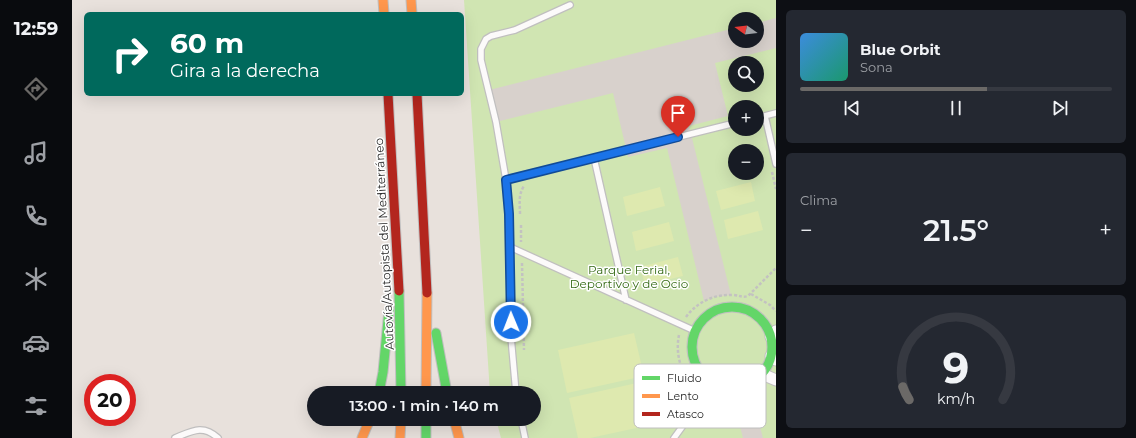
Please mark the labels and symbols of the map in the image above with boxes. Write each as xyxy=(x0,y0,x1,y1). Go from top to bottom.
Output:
north arrow xyxy=(728,12,764,48)
pin xyxy=(661,96,695,137)
street label: Autovía/Autopista del Mediterráneo xyxy=(371,138,397,350)
park label: Parque Ferial, Deportivo y de Ocio xyxy=(570,262,688,291)
position arrow xyxy=(490,301,532,343)
legend xyxy=(634,364,766,428)
text: Fluido xyxy=(667,371,702,385)
speed limit sign: 20 xyxy=(84,374,136,426)
text: Lento xyxy=(667,389,699,403)
text: Atasco xyxy=(667,407,704,421)

